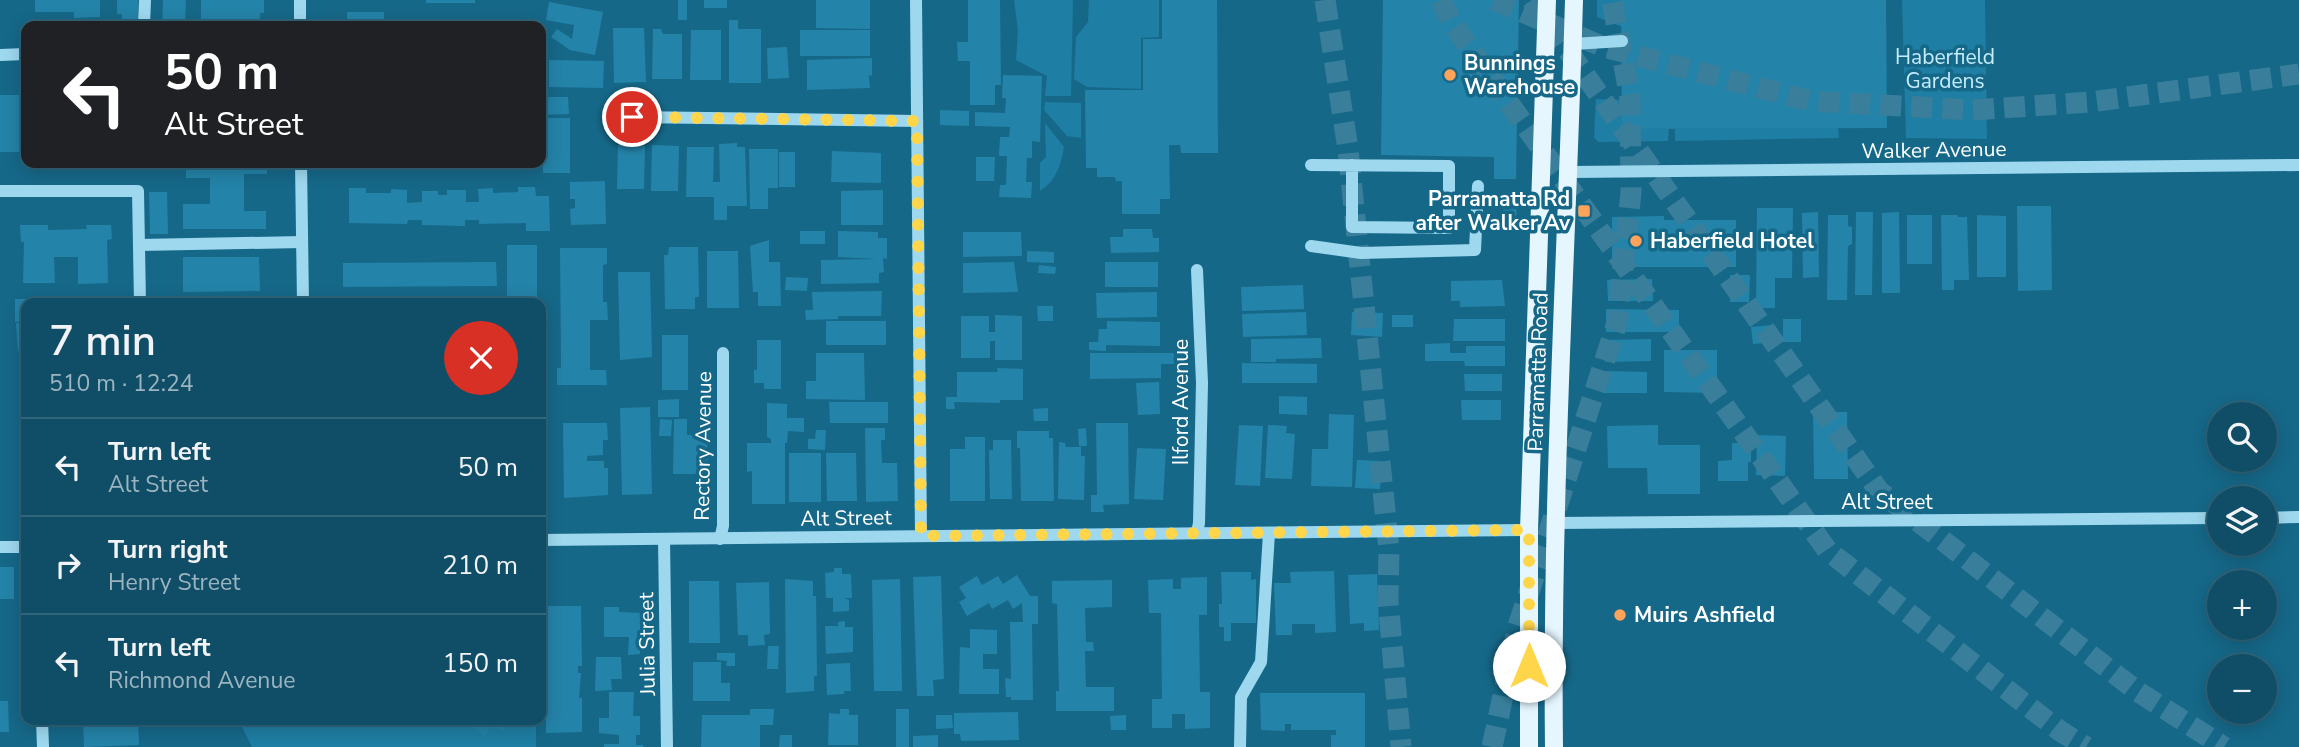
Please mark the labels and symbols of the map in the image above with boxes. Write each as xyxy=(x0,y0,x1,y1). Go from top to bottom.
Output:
park label: Haberfield Gardens xyxy=(1895,43,1995,95)
place label: Bunnings Warehouse xyxy=(1464,49,1575,101)
marker: Bunnings Warehouse xyxy=(1442,67,1458,83)
pin xyxy=(602,87,662,147)
street label: Walker Avenue xyxy=(1861,135,2007,165)
place label: Parramatta Rd after Walker Av xyxy=(1415,185,1571,237)
marker: Parramatta Rd after Walker Av xyxy=(1576,203,1592,219)
place label: Haberfield Hotel xyxy=(1650,227,1814,255)
marker: Haberfield Hotel xyxy=(1628,233,1644,249)
street label: Parramatta Road xyxy=(1521,292,1555,452)
street label: Ilford Avenue xyxy=(1167,339,1195,465)
street label: Rectory Avenue xyxy=(688,371,718,521)
street label: Alt Street xyxy=(1841,488,1933,516)
street label: Alt Street xyxy=(800,503,893,533)
street label: Julia Street xyxy=(632,591,662,697)
place label: Muirs Ashfield xyxy=(1634,601,1775,629)
marker: Muirs Ashfield xyxy=(1612,607,1628,623)
position arrow xyxy=(1492,629,1566,703)

